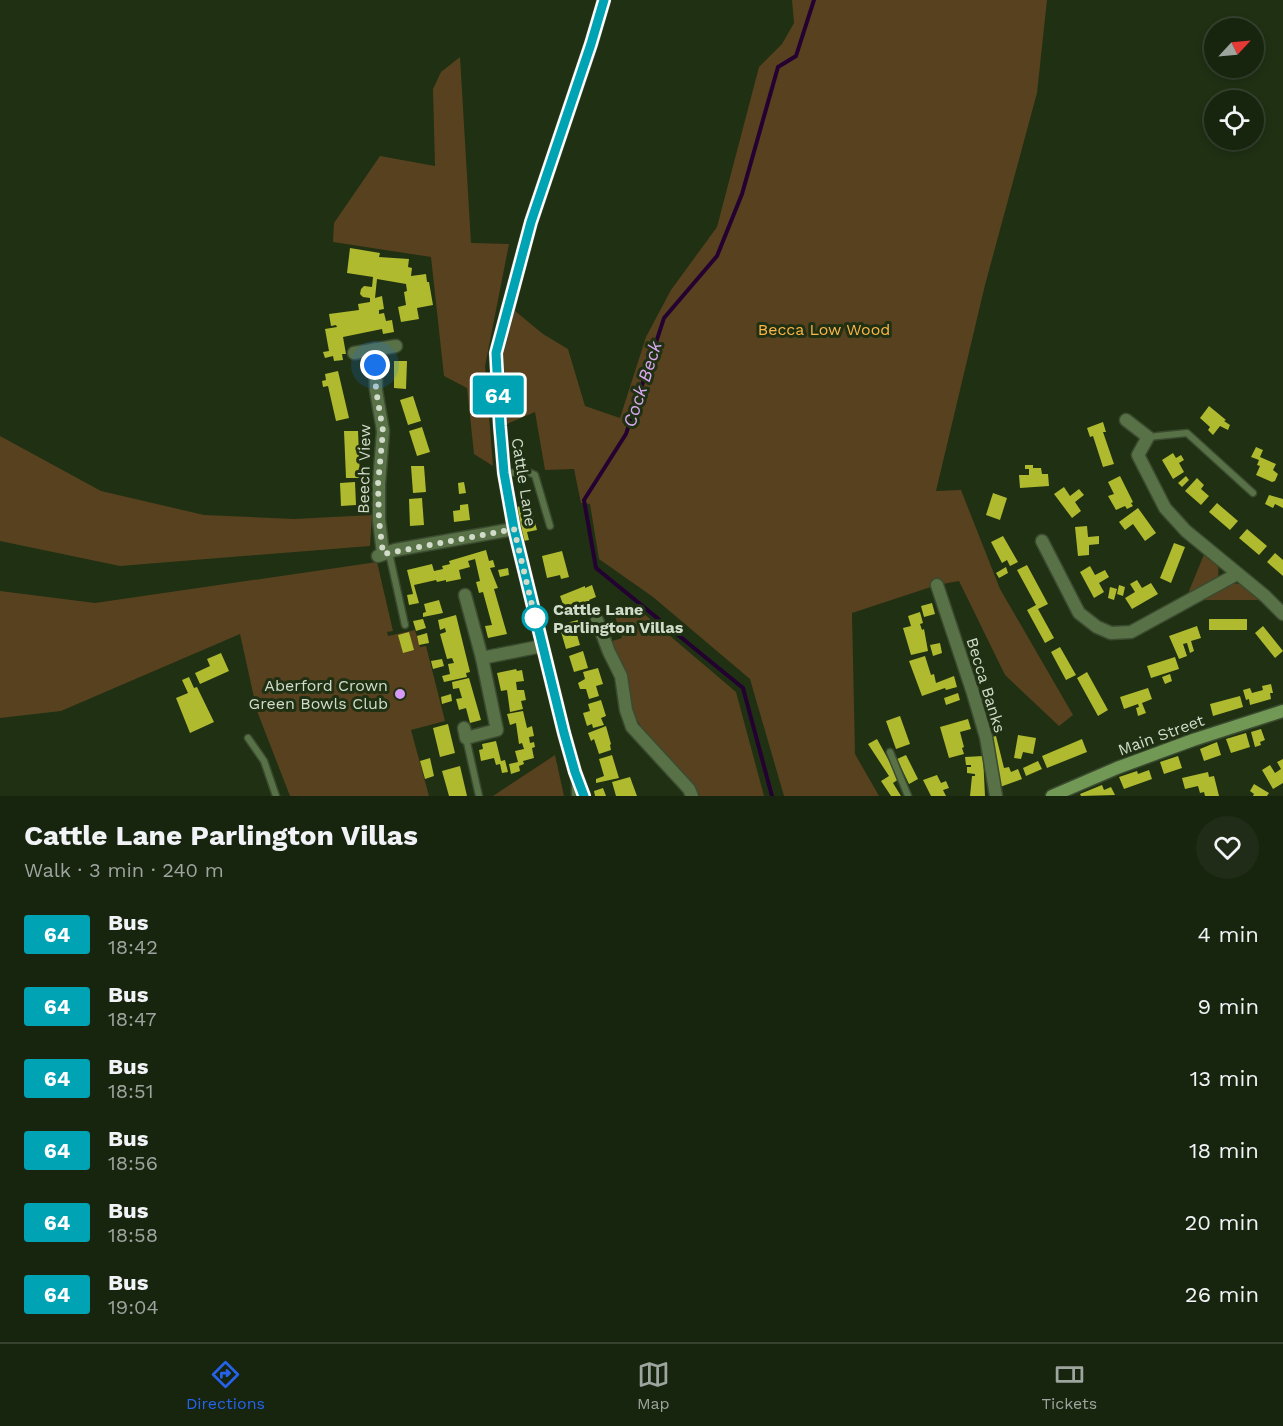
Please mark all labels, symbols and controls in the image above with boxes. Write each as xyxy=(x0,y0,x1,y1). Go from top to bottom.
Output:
north arrow xyxy=(1204,18,1264,78)
map controls xyxy=(1204,18,1264,150)
button: locate xyxy=(1204,90,1264,150)
park label: Becca Low Wood xyxy=(758,320,890,339)
water label: Cock Beck xyxy=(618,337,666,430)
your location xyxy=(360,350,390,380)
line badge: 64 xyxy=(471,376,525,414)
text: 64 xyxy=(485,383,511,408)
street label: Beech View xyxy=(354,424,374,514)
street label: Cattle Lane xyxy=(508,436,540,528)
place label: Cattle Lane Parlington Villas xyxy=(553,600,684,637)
marker: Cattle Lane Parlington Villas xyxy=(522,605,548,631)
street label: Becca Banks xyxy=(963,635,1009,735)
place label: Aberford Crown Green Bowls Club xyxy=(249,676,388,713)
marker: Aberford Crown Green Bowls Club xyxy=(393,687,407,701)
street label: Main Street xyxy=(1115,711,1207,759)
button: heart xyxy=(1196,816,1259,879)
text: Cattle Lane Parlington Villas xyxy=(24,819,418,852)
text: Walk · 3 min · 240 m xyxy=(24,858,224,882)
text: Bus xyxy=(108,910,148,935)
text: 64 xyxy=(44,922,70,947)
text: 4 min xyxy=(1198,922,1259,947)
text: 18:42 xyxy=(108,935,158,959)
text: Bus xyxy=(108,982,148,1007)
text: 64 xyxy=(44,994,70,1019)
text: 9 min xyxy=(1197,994,1259,1019)
text: 18:47 xyxy=(108,1007,156,1031)
text: Bus xyxy=(108,1054,148,1079)
text: 64 xyxy=(44,1066,70,1091)
text: 13 min xyxy=(1190,1066,1259,1091)
text: 18:51 xyxy=(108,1079,153,1103)
text: Bus xyxy=(108,1126,148,1151)
text: 64 xyxy=(44,1138,70,1163)
text: 18 min xyxy=(1189,1138,1259,1163)
text: 18:56 xyxy=(108,1151,158,1175)
text: Bus xyxy=(108,1198,148,1223)
text: 64 xyxy=(44,1210,70,1235)
text: 20 min xyxy=(1185,1210,1259,1235)
text: 18:58 xyxy=(108,1223,158,1247)
text: Bus xyxy=(108,1270,148,1295)
text: 64 xyxy=(44,1282,70,1307)
text: 26 min xyxy=(1185,1282,1259,1307)
text: 19:04 xyxy=(108,1295,159,1319)
tab: Directions xyxy=(186,1358,265,1413)
tab: Map xyxy=(637,1358,670,1413)
tab: Tickets xyxy=(1042,1358,1097,1413)

